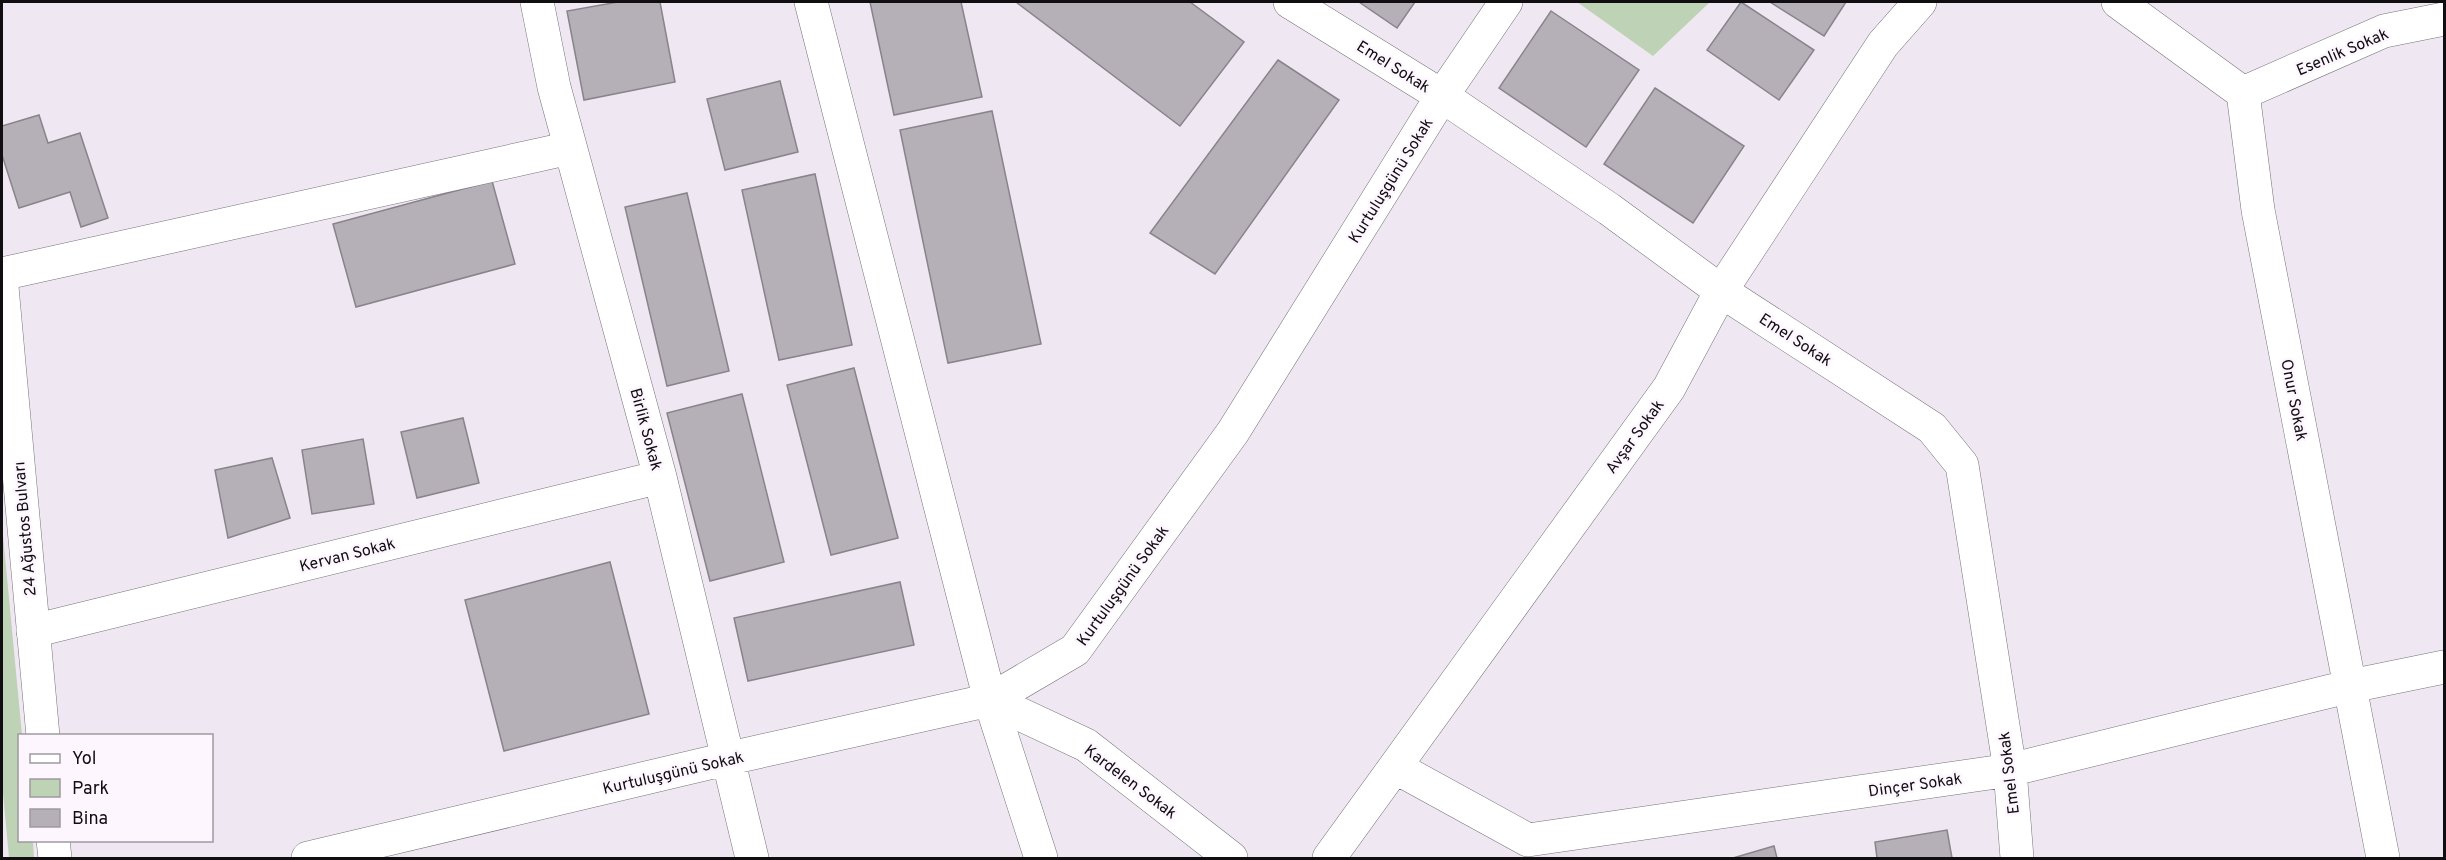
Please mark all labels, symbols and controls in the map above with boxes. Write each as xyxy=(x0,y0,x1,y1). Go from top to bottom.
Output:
street label: Esenlik Sokak xyxy=(2294,24,2392,81)
street label: Emel Sokak xyxy=(1352,37,1433,98)
street label: Kurtuluşgünü Sokak xyxy=(1345,115,1438,248)
street label: Emel Sokak xyxy=(1755,310,1835,372)
street label: Onur Sokak xyxy=(2275,358,2311,443)
street label: Birlik Sokak xyxy=(624,386,666,473)
street label: Avşar Sokak xyxy=(1602,396,1669,478)
street label: 24 Ağustos Bulvarı xyxy=(10,461,42,597)
street label: Kurtuluşgünü Sokak xyxy=(1073,522,1174,650)
street label: Kervan Sokak xyxy=(298,534,397,577)
street label: Emel Sokak xyxy=(1995,730,2025,815)
legend xyxy=(18,734,213,842)
street label: Kardelen Sokak xyxy=(1079,741,1180,824)
text: Yol xyxy=(72,748,97,771)
street label: Kurtuluşgünü Sokak xyxy=(601,748,746,800)
street label: Dinçer Sokak xyxy=(1867,770,1963,802)
text: Park xyxy=(72,778,109,801)
text: Bina xyxy=(72,808,108,831)

